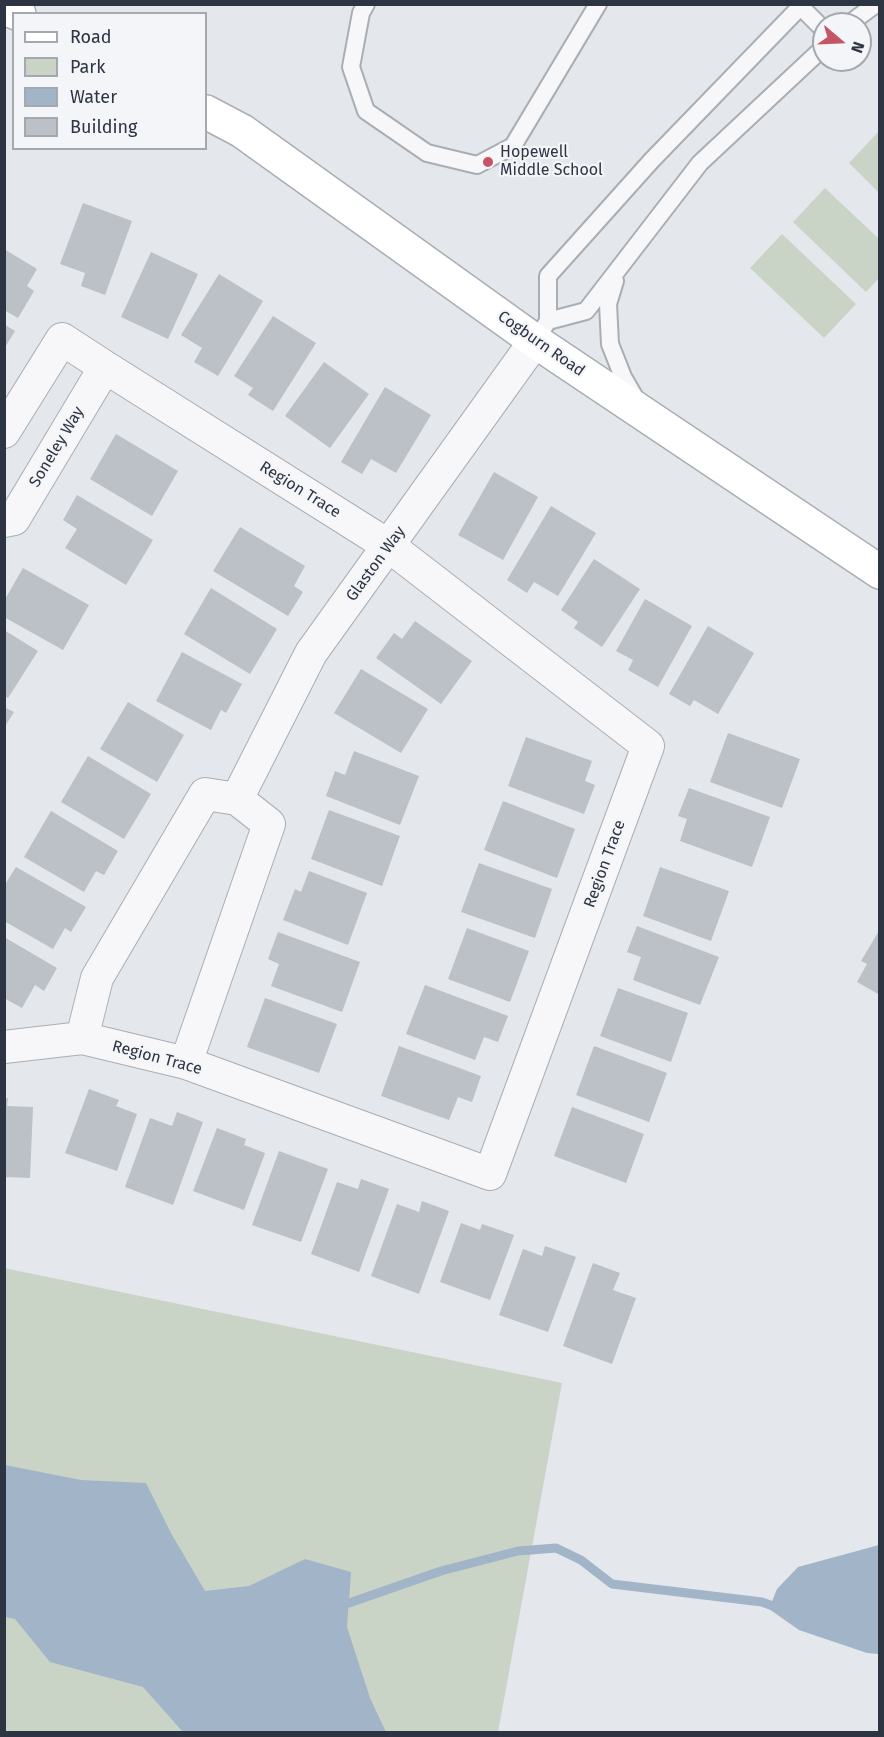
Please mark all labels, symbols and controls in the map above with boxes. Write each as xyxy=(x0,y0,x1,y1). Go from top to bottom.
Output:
legend xyxy=(12,12,207,150)
north arrow xyxy=(812,12,872,72)
text: Road xyxy=(70,26,112,48)
text: N xyxy=(847,39,868,55)
text: Park xyxy=(70,56,105,78)
text: Water xyxy=(70,86,117,108)
text: Building xyxy=(70,116,137,138)
place label: Hopewell Middle School xyxy=(500,143,603,181)
marker: Hopewell Middle School xyxy=(481,155,495,169)
street label: Cogburn Road xyxy=(494,307,588,381)
street label: Soneley Way xyxy=(25,403,89,491)
street label: Region Trace xyxy=(256,457,344,523)
street label: Glaston Way xyxy=(342,523,410,605)
street label: Region Trace xyxy=(580,817,630,911)
street label: Region Trace xyxy=(110,1037,204,1079)

